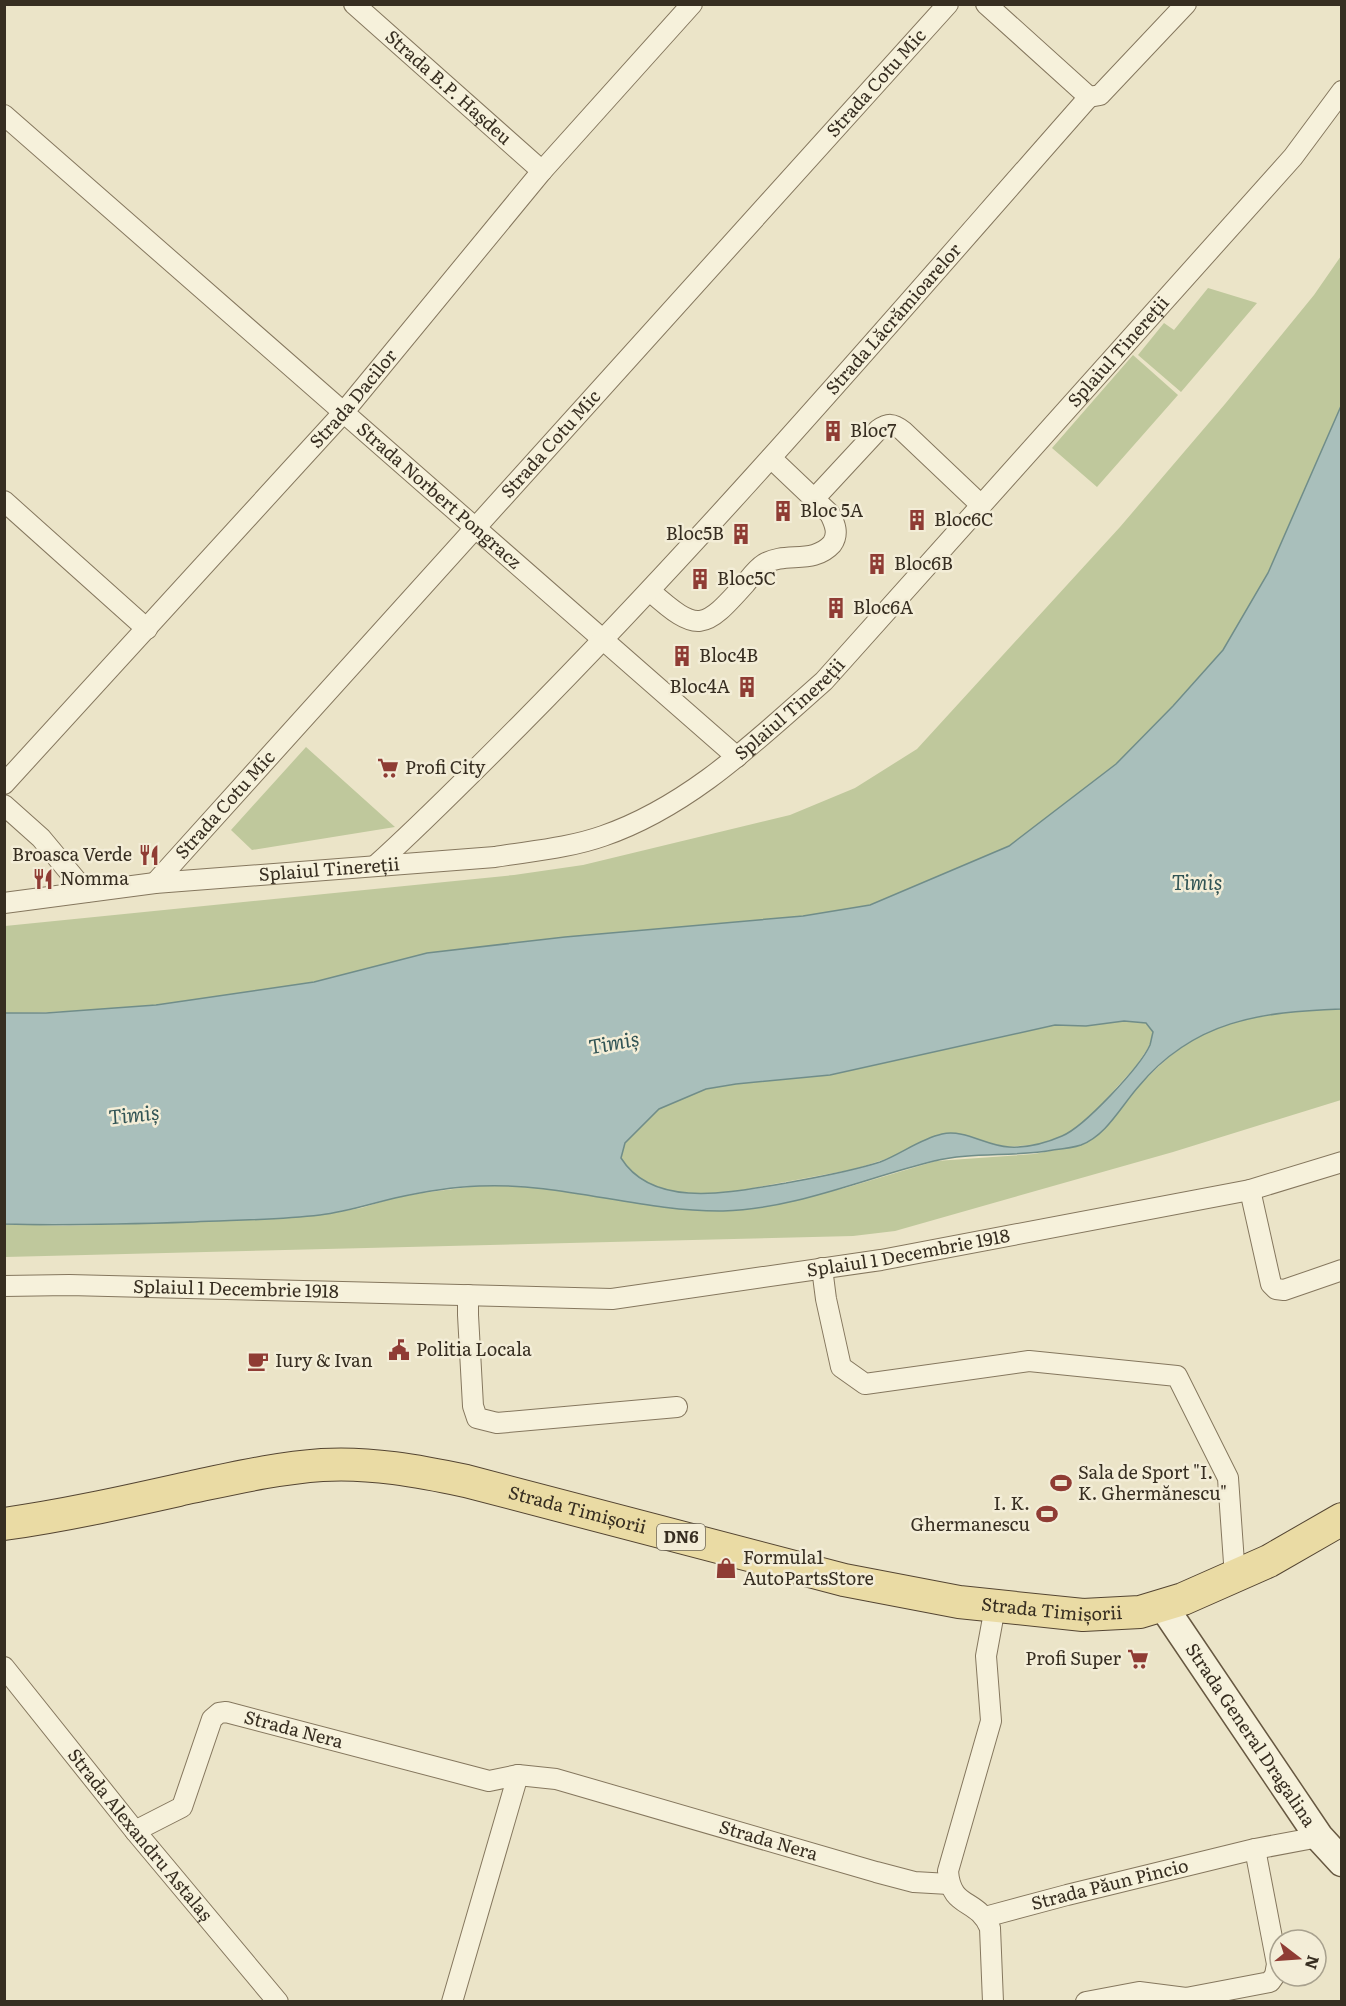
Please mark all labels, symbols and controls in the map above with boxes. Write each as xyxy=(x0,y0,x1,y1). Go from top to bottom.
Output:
street label: Strada Cotu Mic xyxy=(819,22,932,143)
street label: Strada B.P. Hașdeu xyxy=(380,23,518,150)
street label: Strada Lăcrămioarelor xyxy=(818,236,967,400)
street label: Splaiul Tinereții xyxy=(1060,289,1175,412)
street label: Strada Dacilor xyxy=(302,342,403,454)
street label: Strada Cotu Mic xyxy=(494,383,606,503)
street label: Strada Norbert Pongracz xyxy=(351,415,528,575)
place label: Bloc7 xyxy=(850,416,896,443)
building icon: Bloc7 xyxy=(821,419,845,443)
place label: Bloc 5A xyxy=(800,496,863,523)
building icon: Bloc 5A xyxy=(771,499,795,523)
place label: Bloc6C xyxy=(934,505,994,532)
building icon: Bloc6C xyxy=(905,508,929,532)
place label: Bloc5B xyxy=(666,519,724,546)
building icon: Bloc5B xyxy=(729,522,753,546)
place label: Bloc6B xyxy=(894,549,953,576)
building icon: Bloc6B xyxy=(865,552,889,576)
place label: Bloc5C xyxy=(717,564,776,591)
building icon: Bloc5C xyxy=(688,567,712,591)
place label: Bloc6A xyxy=(853,593,913,620)
building icon: Bloc6A xyxy=(824,596,848,620)
place label: Bloc4B xyxy=(699,641,758,668)
building icon: Bloc4B xyxy=(670,644,694,668)
street label: Splaiul Tinereții xyxy=(728,651,850,766)
place label: Bloc4A xyxy=(670,672,730,699)
building icon: Bloc4A xyxy=(735,675,759,699)
street label: Strada Cotu Mic xyxy=(168,744,280,864)
place label: Profi City xyxy=(405,753,486,780)
supermarket icon: Profi City xyxy=(376,756,400,780)
place label: Broasca Verde xyxy=(12,840,132,867)
restaurant icon: Broasca Verde xyxy=(137,843,161,867)
street label: Splaiul Tinereții xyxy=(258,849,400,887)
place label: Nomma xyxy=(60,864,129,891)
water label: Timiș xyxy=(1172,866,1222,896)
restaurant icon: Nomma xyxy=(31,867,55,891)
water label: Timiș xyxy=(586,1022,641,1060)
water label: Timiș xyxy=(107,1095,161,1131)
street label: Splaiul 1 Decembrie 1918 xyxy=(805,1221,1012,1283)
street label: Splaiul 1 Decembrie 1918 xyxy=(133,1272,339,1304)
place label: Politia Locala xyxy=(416,1335,532,1362)
public building icon: Politia Locala xyxy=(387,1338,411,1362)
place label: Iury & Ivan xyxy=(275,1346,373,1373)
cafe icon: Iury & Ivan xyxy=(246,1349,270,1373)
place label: Sala de Sport "I. K. Ghermănescu" xyxy=(1078,1458,1227,1506)
sports icon: Sala de Sport "I. K. Ghermănescu" xyxy=(1049,1471,1073,1495)
street label: Strada Timișorii xyxy=(506,1478,650,1540)
place label: I. K. Ghermanescu xyxy=(911,1489,1030,1537)
sports icon: I. K. Ghermanescu xyxy=(1035,1502,1059,1526)
road number: DN6 xyxy=(657,1524,705,1550)
place label: Formula1 AutoPartsStore xyxy=(743,1543,874,1591)
shop icon: Formula1 AutoPartsStore xyxy=(714,1556,738,1580)
street label: Strada Timișorii xyxy=(980,1589,1123,1627)
street label: Strada General Dragalina xyxy=(1180,1637,1324,1832)
place label: Profi Super xyxy=(1025,1644,1121,1671)
supermarket icon: Profi Super xyxy=(1126,1647,1150,1671)
street label: Strada Nera xyxy=(242,1702,347,1754)
street label: Strada Alexandru Astalaș xyxy=(62,1742,220,1926)
street label: Strada Nera xyxy=(716,1812,822,1867)
street label: Strada Păun Pincio xyxy=(1028,1851,1191,1916)
north arrow xyxy=(1268,1928,1328,1988)
text: N xyxy=(1300,1953,1327,1973)

